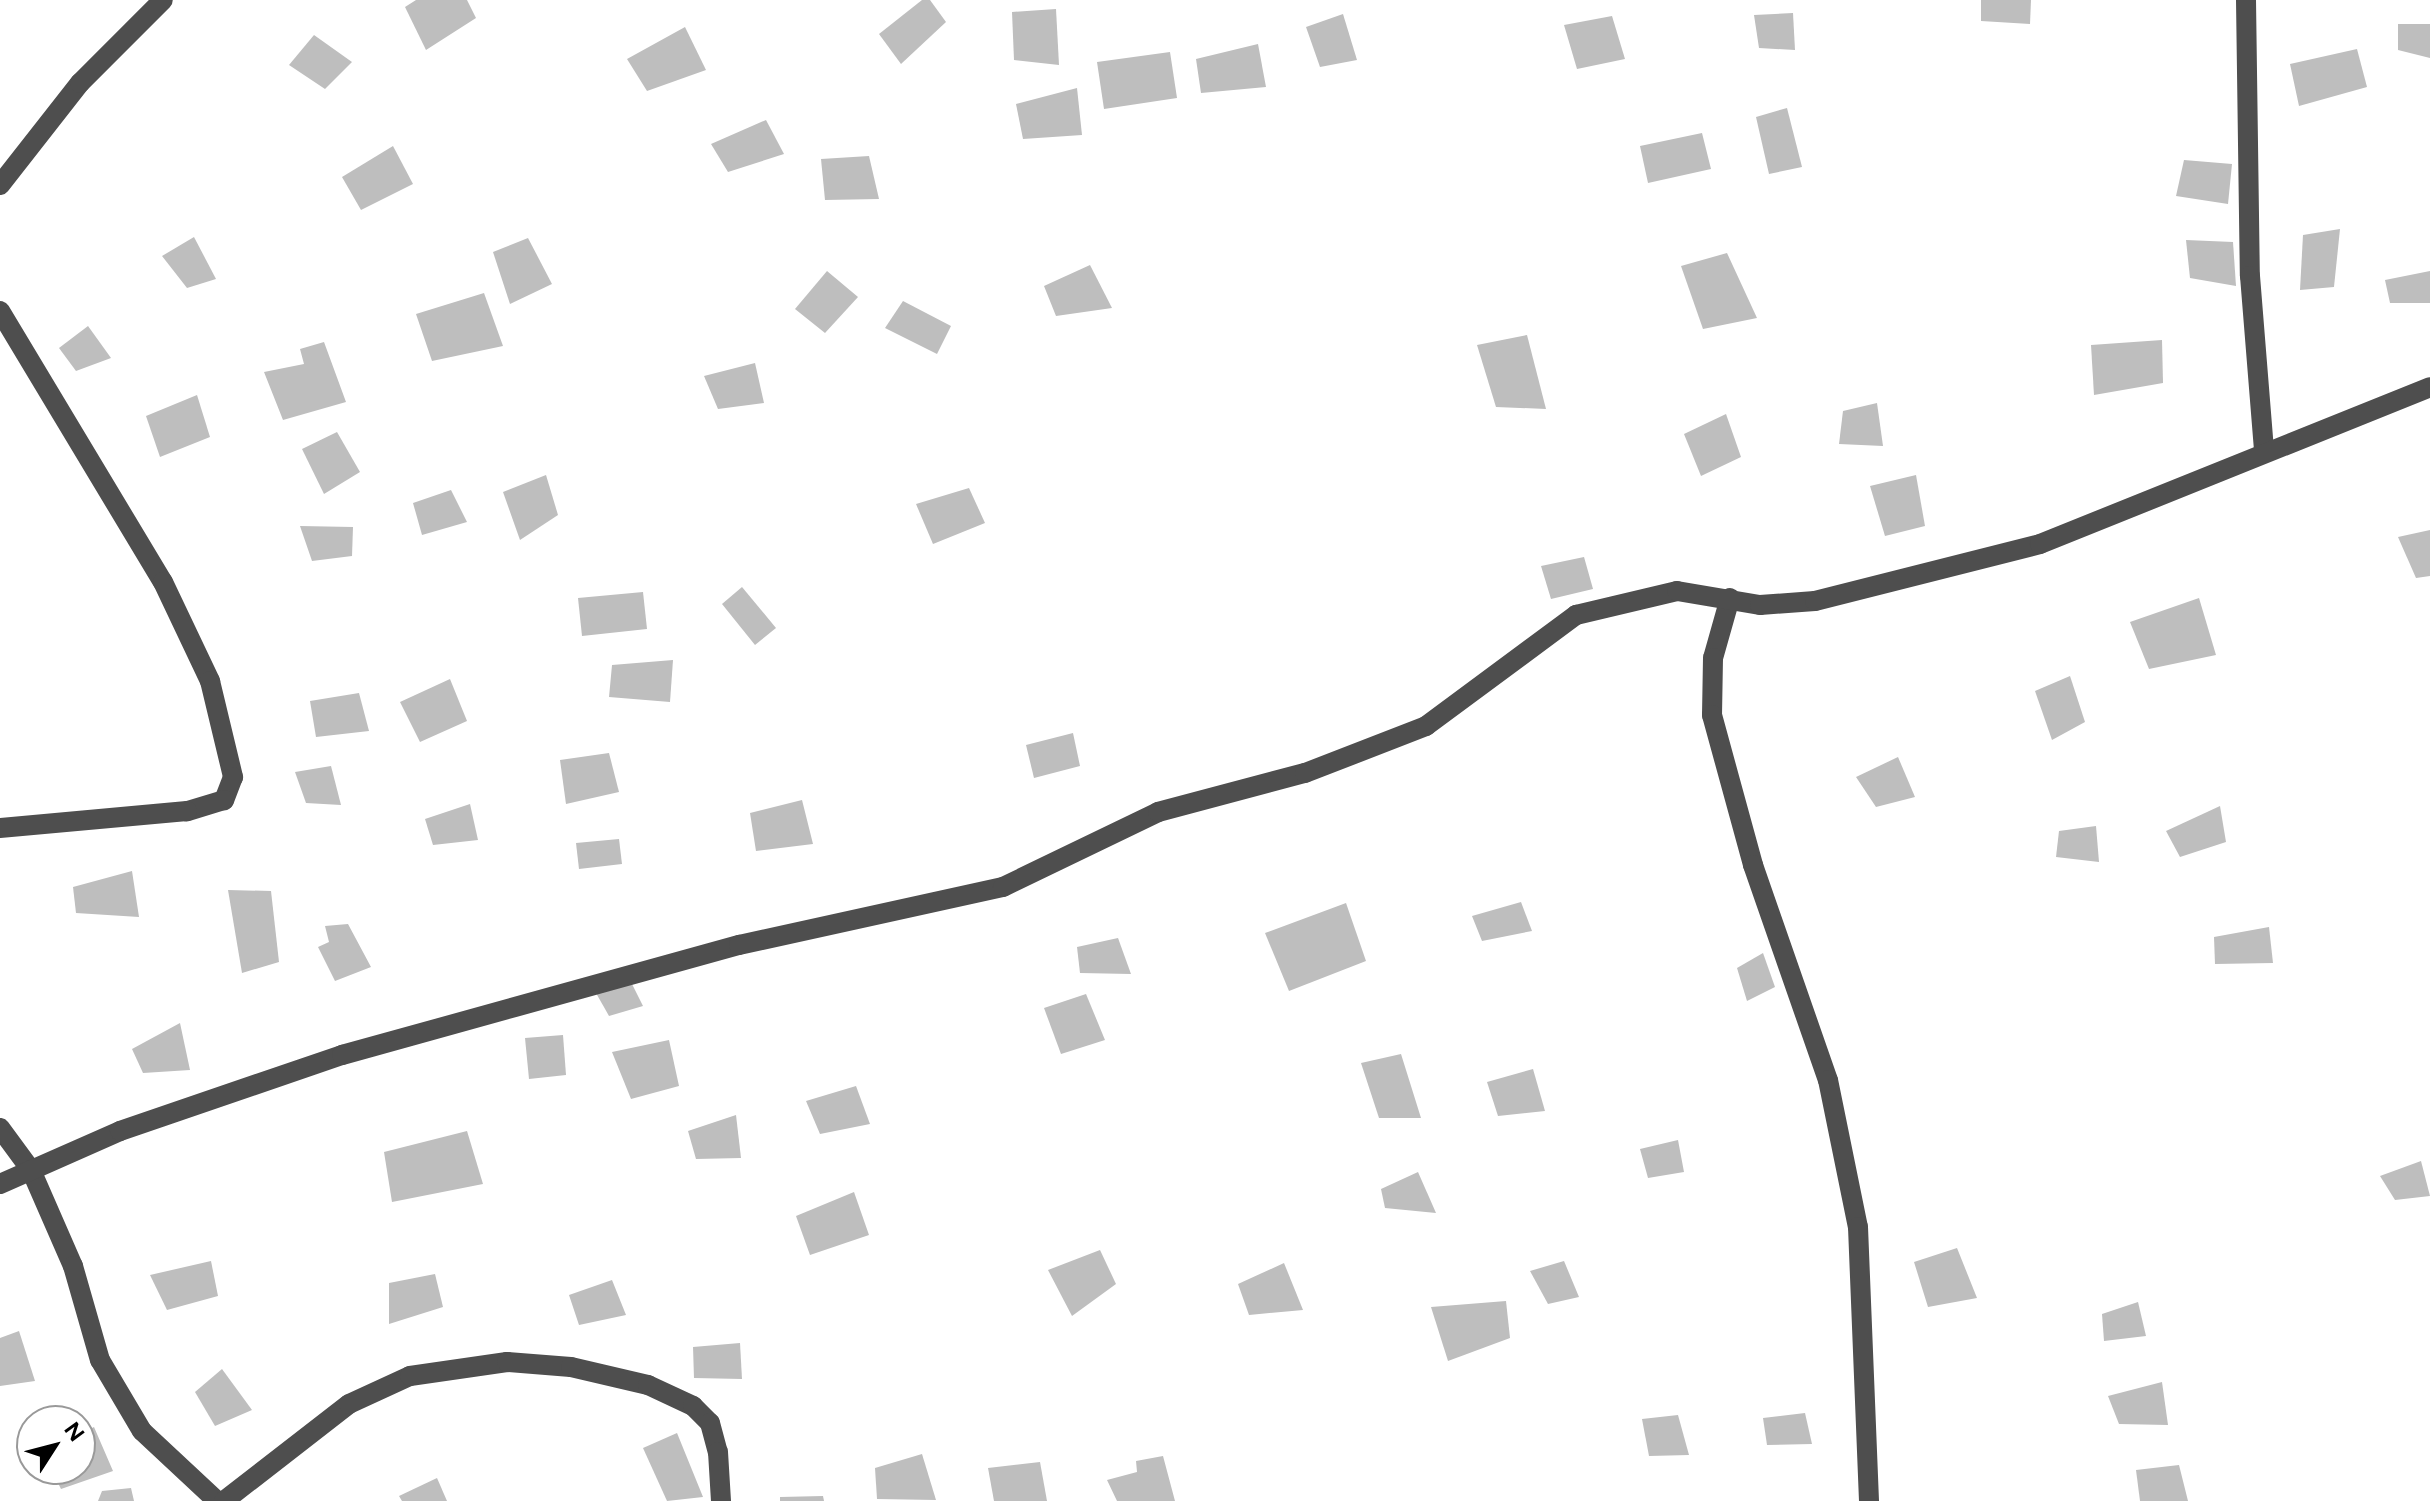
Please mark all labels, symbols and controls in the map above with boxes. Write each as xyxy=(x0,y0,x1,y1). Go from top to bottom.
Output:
north arrow xyxy=(16,1405,96,1485)
text: N xyxy=(58,1417,90,1447)

